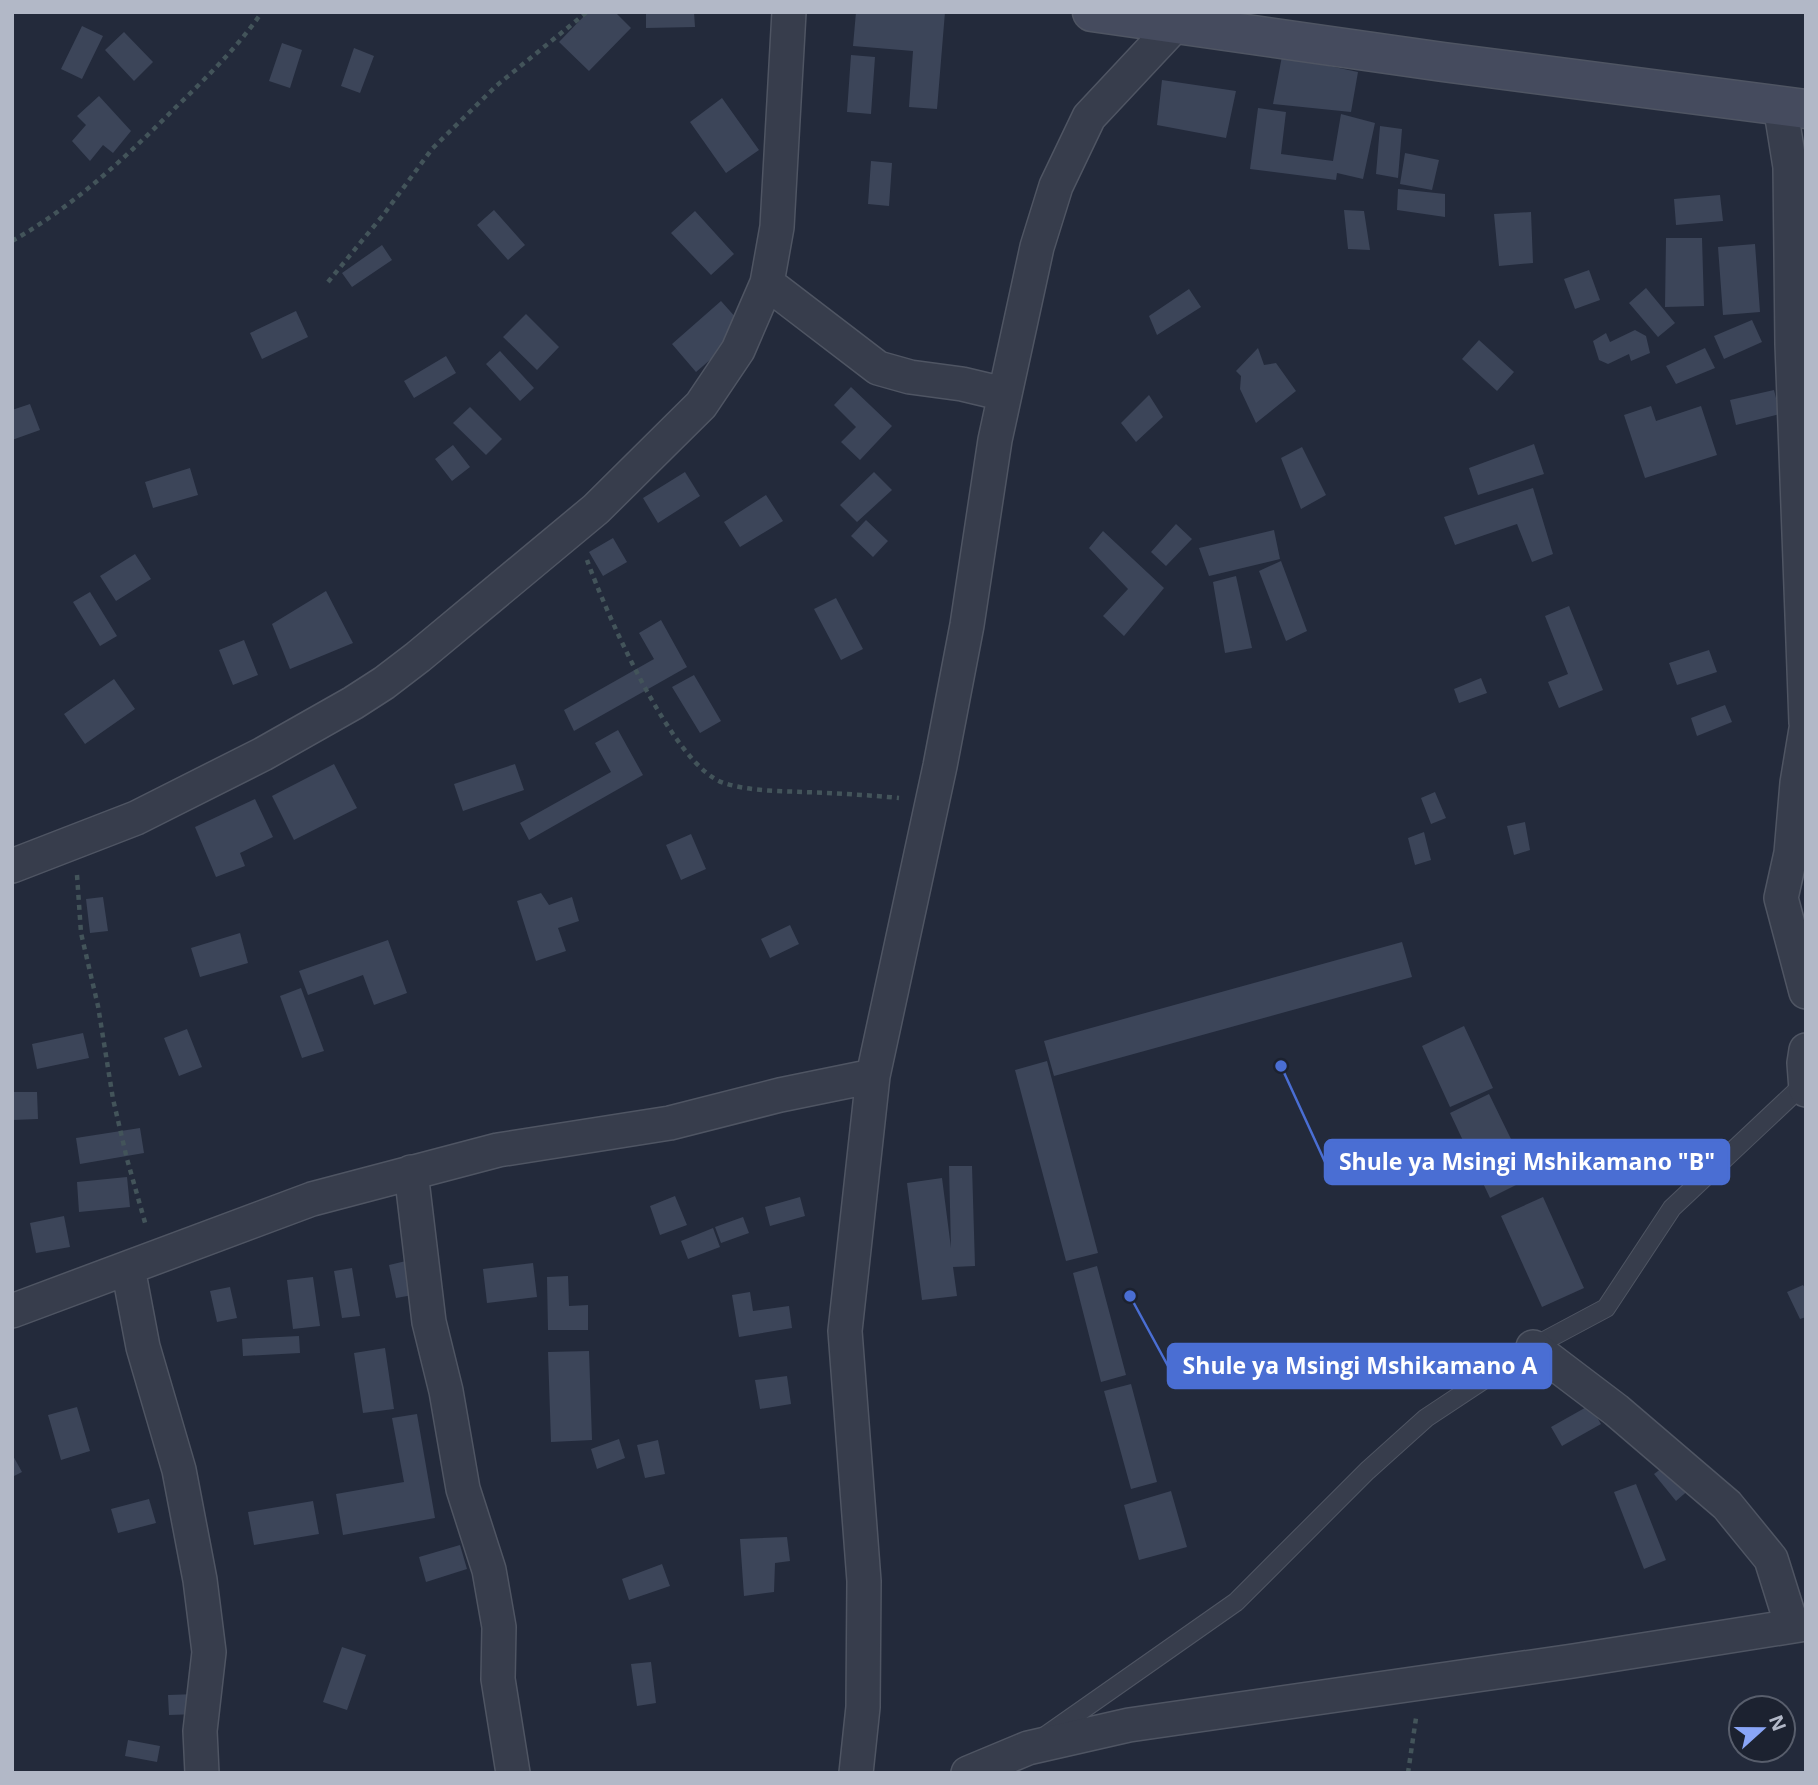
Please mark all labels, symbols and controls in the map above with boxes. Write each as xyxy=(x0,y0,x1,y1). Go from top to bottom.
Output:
callout: Shule ya Msingi Mshikamano "B" xyxy=(1325,1140,1729,1184)
text: Shule ya Msingi Mshikamano "B" xyxy=(1339,1145,1715,1177)
callout: Shule ya Msingi Mshikamano A xyxy=(1168,1344,1551,1388)
text: Shule ya Msingi Mshikamano A xyxy=(1183,1349,1538,1381)
north arrow xyxy=(1727,1694,1797,1764)
text: N xyxy=(1763,1711,1793,1735)

